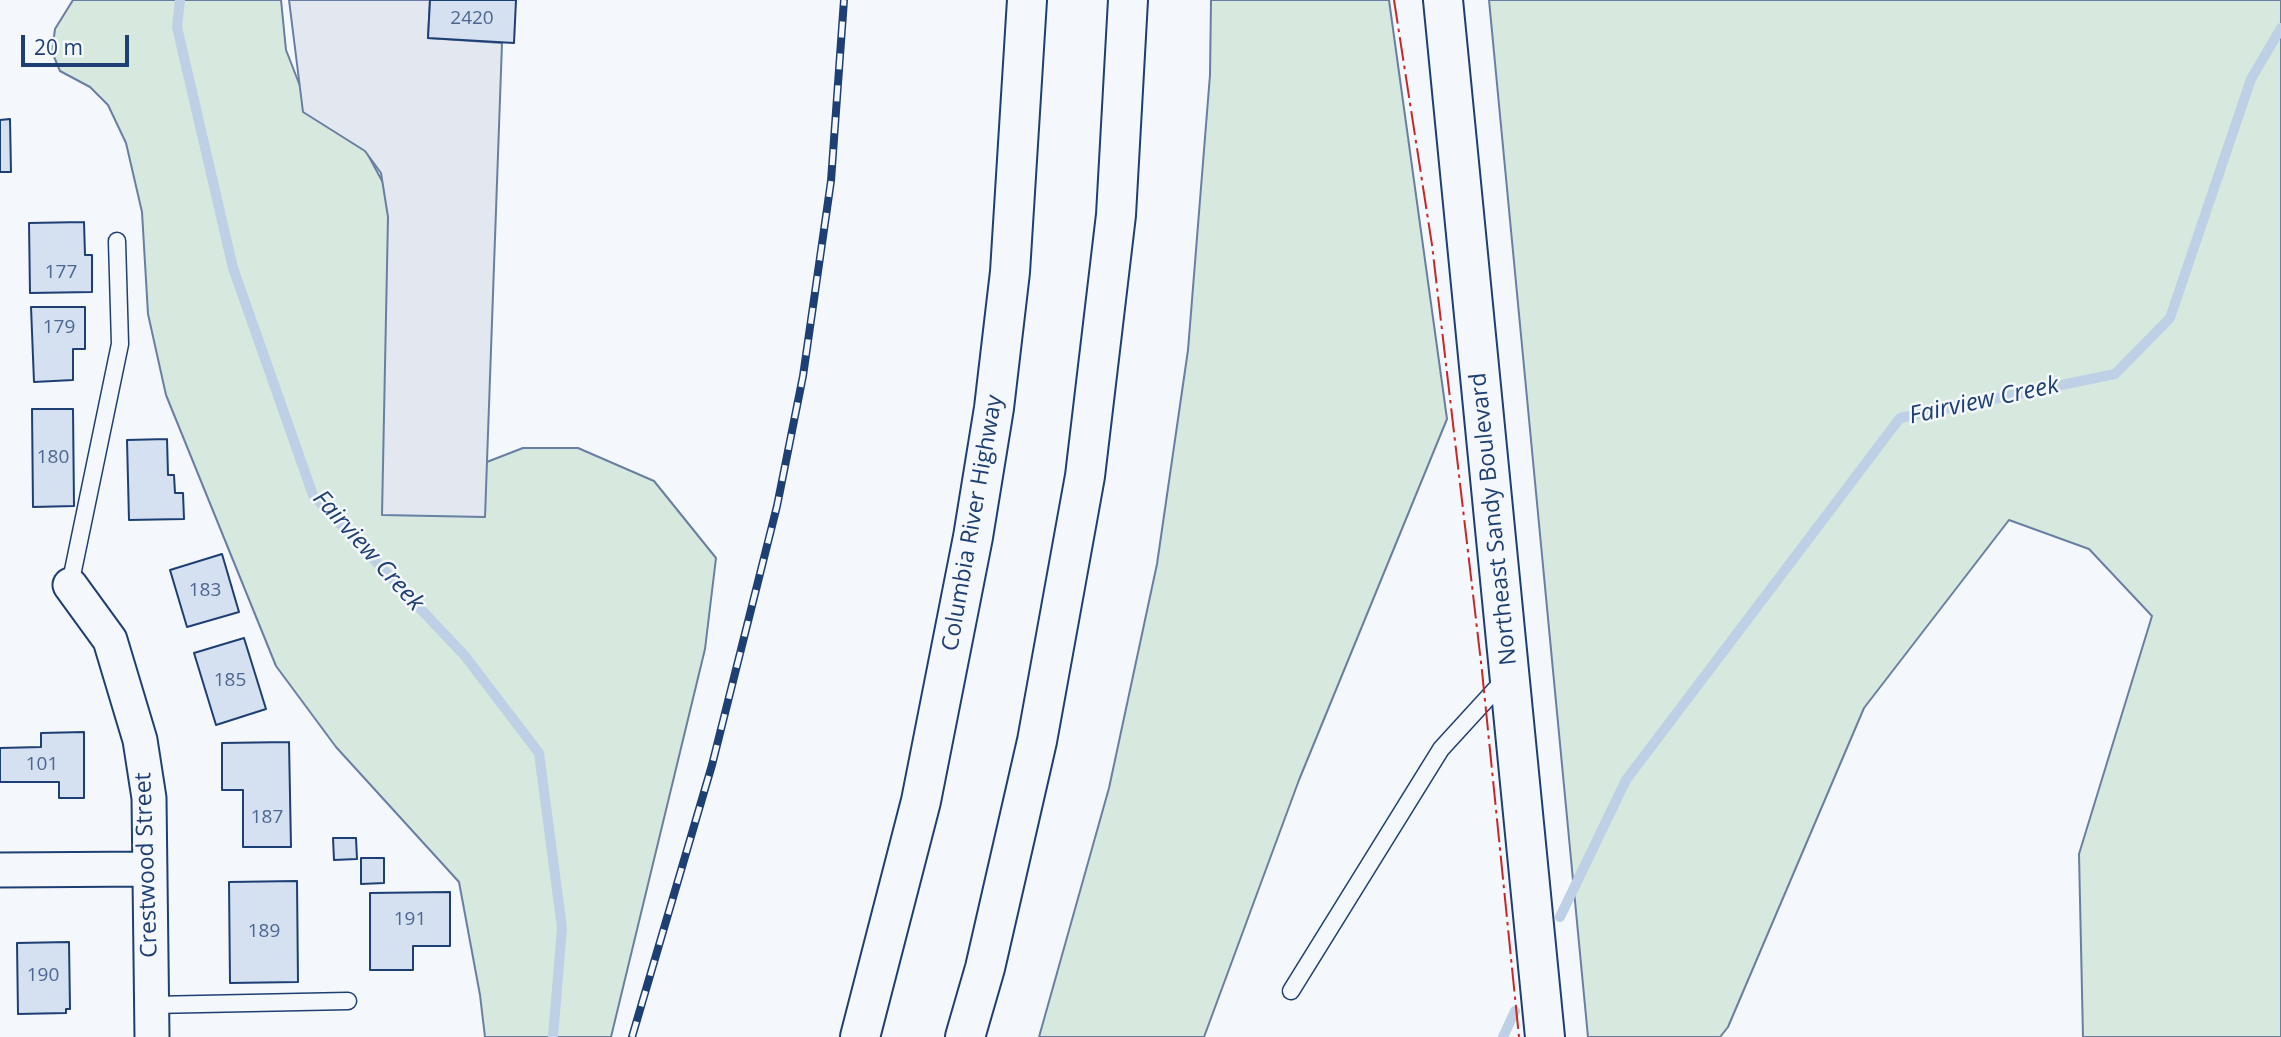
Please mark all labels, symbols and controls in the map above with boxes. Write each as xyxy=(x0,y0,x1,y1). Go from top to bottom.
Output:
house number: 2420 xyxy=(450,8,494,30)
scale bar xyxy=(24,21,133,65)
text: 20 m xyxy=(34,33,83,61)
house number: 177 xyxy=(45,262,77,284)
house number: 179 xyxy=(43,317,75,339)
street label: Northeast Sandy Boulevard xyxy=(1465,371,1523,667)
water label: Fairview Creek xyxy=(1907,371,2061,431)
street label: Columbia River Highway xyxy=(937,393,1009,653)
house number: 180 xyxy=(37,447,69,469)
water label: Fairview Creek xyxy=(306,485,430,617)
house number: 183 xyxy=(189,580,221,602)
house number: 185 xyxy=(214,670,246,692)
house number: 101 xyxy=(26,754,58,776)
street label: Crestwood Street xyxy=(130,772,164,958)
house number: 187 xyxy=(251,807,283,829)
house number: 191 xyxy=(394,909,426,931)
house number: 189 xyxy=(248,921,280,943)
house number: 190 xyxy=(27,965,59,987)

